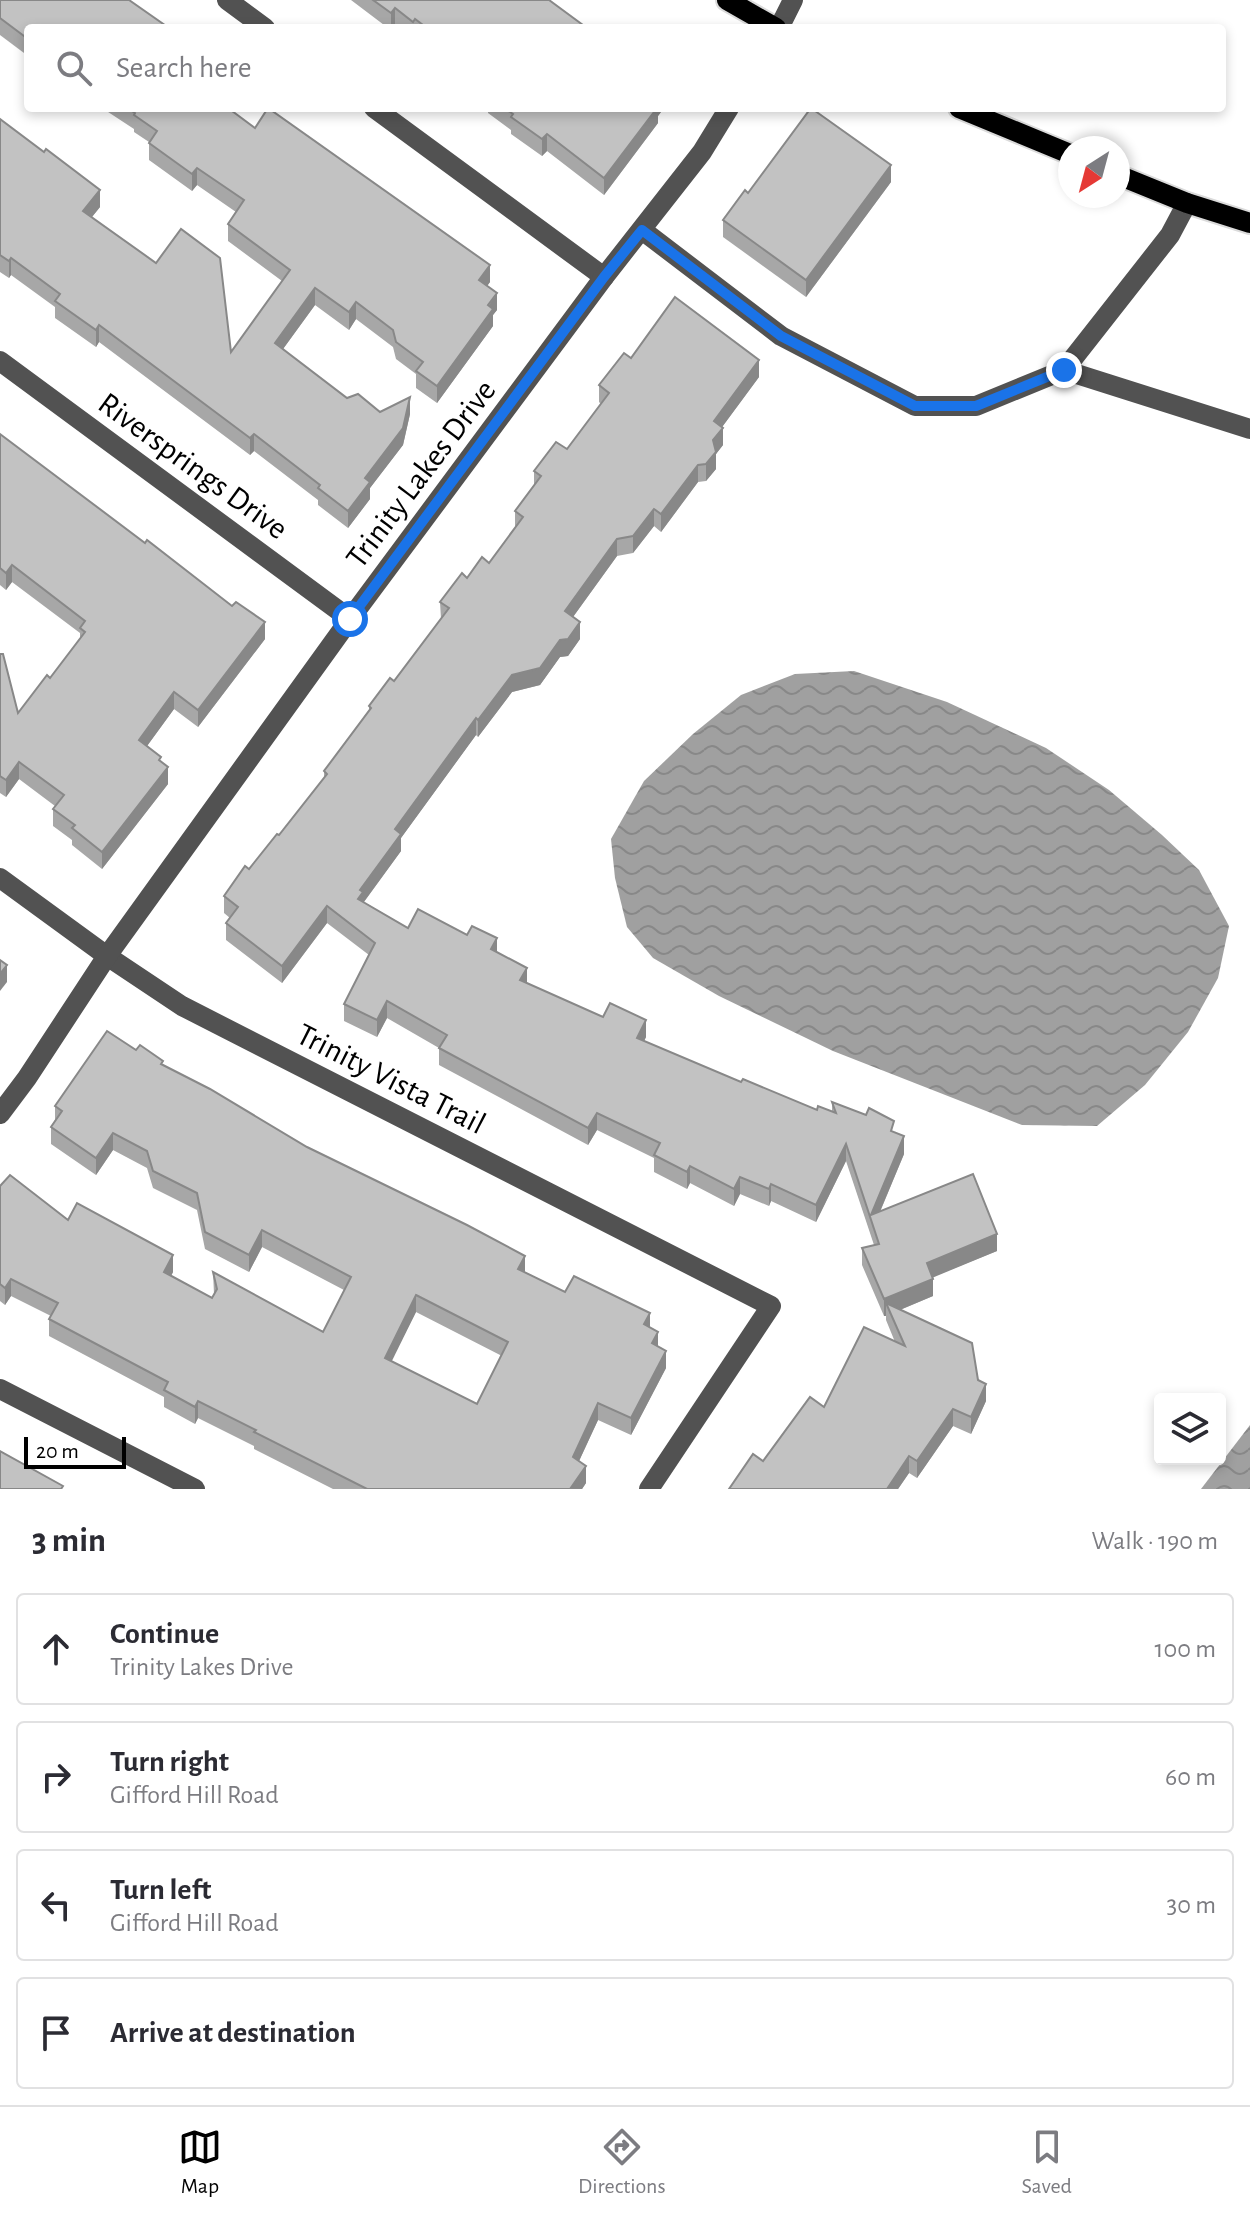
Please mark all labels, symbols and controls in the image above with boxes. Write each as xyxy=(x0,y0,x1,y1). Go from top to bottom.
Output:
search box xyxy=(24,24,1226,112)
icon: search xyxy=(52,46,96,90)
text: Search here xyxy=(116,53,252,83)
north arrow xyxy=(1058,136,1130,208)
route end xyxy=(1046,352,1082,388)
street label: Trinity Lakes Drive xyxy=(340,374,502,574)
street label: Riversprings Drive xyxy=(92,387,294,545)
route start xyxy=(332,601,368,637)
street label: Trinity Vista Trail xyxy=(291,1018,491,1140)
map controls xyxy=(1154,1393,1226,1465)
button: layers xyxy=(1154,1393,1226,1465)
scale bar xyxy=(24,1433,126,1469)
text: 20 m xyxy=(36,1440,79,1462)
text: 3 min xyxy=(32,1524,106,1558)
text: Walk · 190 m xyxy=(1091,1528,1218,1554)
text: Continue xyxy=(110,1619,219,1649)
icon: ahead xyxy=(34,1627,78,1671)
text: 100 m xyxy=(1155,1636,1216,1662)
text: Trinity Lakes Drive xyxy=(110,1654,293,1680)
text: Turn right xyxy=(110,1747,229,1777)
icon: right xyxy=(34,1755,78,1799)
text: 60 m xyxy=(1165,1764,1216,1790)
text: Gifford Hill Road xyxy=(110,1782,279,1808)
text: Turn left xyxy=(110,1875,211,1905)
icon: left xyxy=(34,1883,78,1927)
text: 30 m xyxy=(1166,1892,1216,1918)
text: Gifford Hill Road xyxy=(110,1910,279,1936)
icon: arrive xyxy=(34,2011,78,2055)
text: Arrive at destination xyxy=(110,2018,356,2048)
tab: Map xyxy=(178,2125,222,2199)
tab: Directions xyxy=(578,2125,666,2199)
tab: Saved xyxy=(1022,2125,1072,2199)

